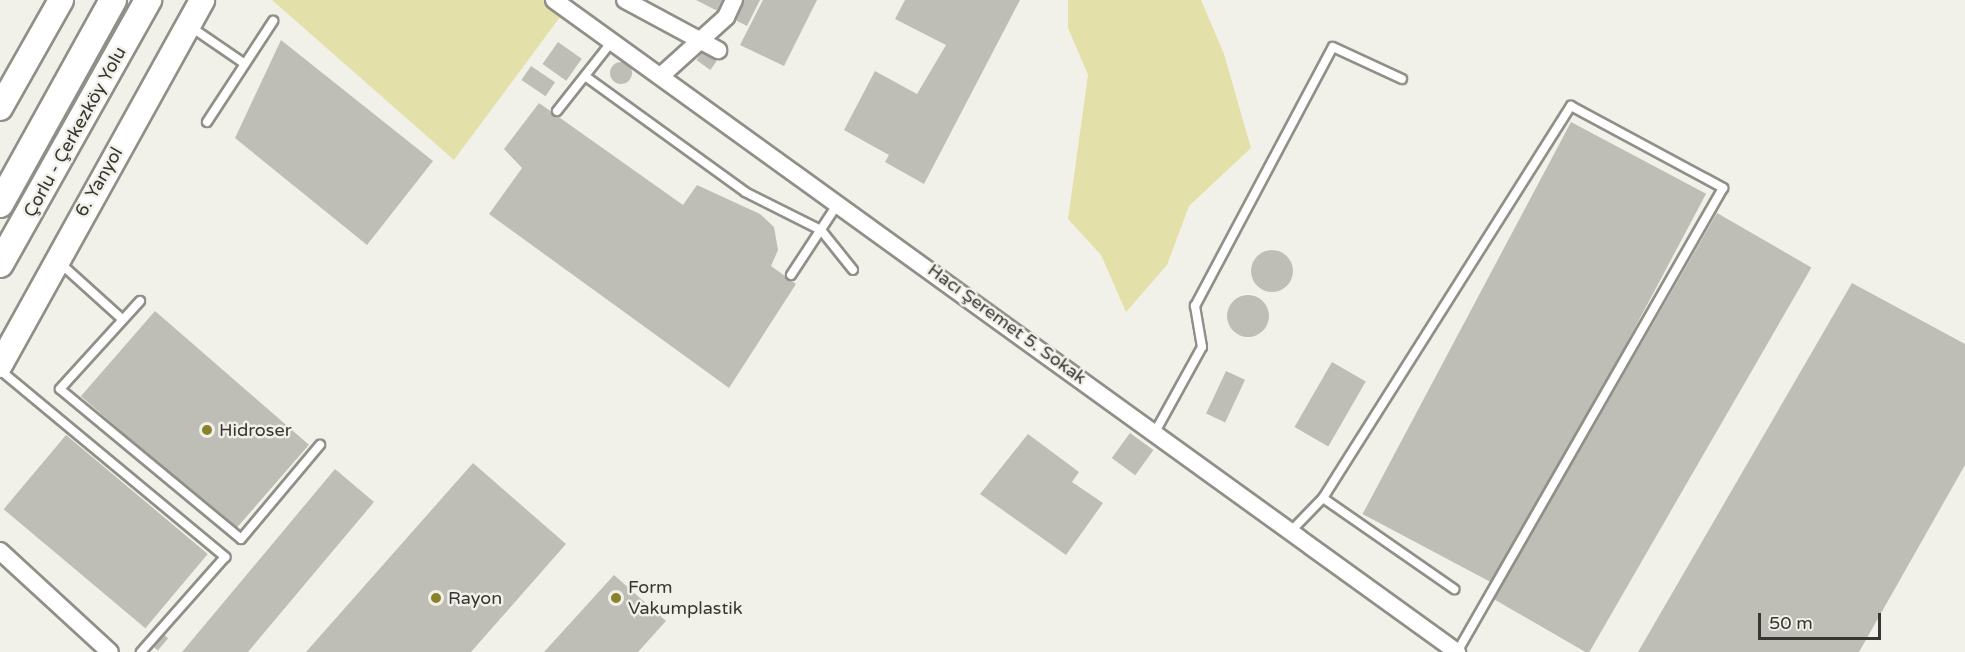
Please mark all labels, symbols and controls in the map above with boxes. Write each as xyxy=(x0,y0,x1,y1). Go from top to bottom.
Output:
street label: Çorlu - Çerkezköy Yolu xyxy=(19,43,131,221)
street label: 6. Yanyol xyxy=(70,143,128,221)
street label: Hacı Şeremet 5. Sokak xyxy=(923,259,1091,389)
place label: Hidroser xyxy=(219,419,292,441)
marker: Hidroser xyxy=(200,423,214,437)
place label: Form Vakumplastik xyxy=(628,577,743,620)
place label: Rayon xyxy=(448,587,502,609)
marker: Rayon xyxy=(429,591,443,605)
marker: Form Vakumplastik xyxy=(609,591,623,605)
scale bar xyxy=(1761,601,1884,639)
text: 50 m xyxy=(1769,612,1813,634)

